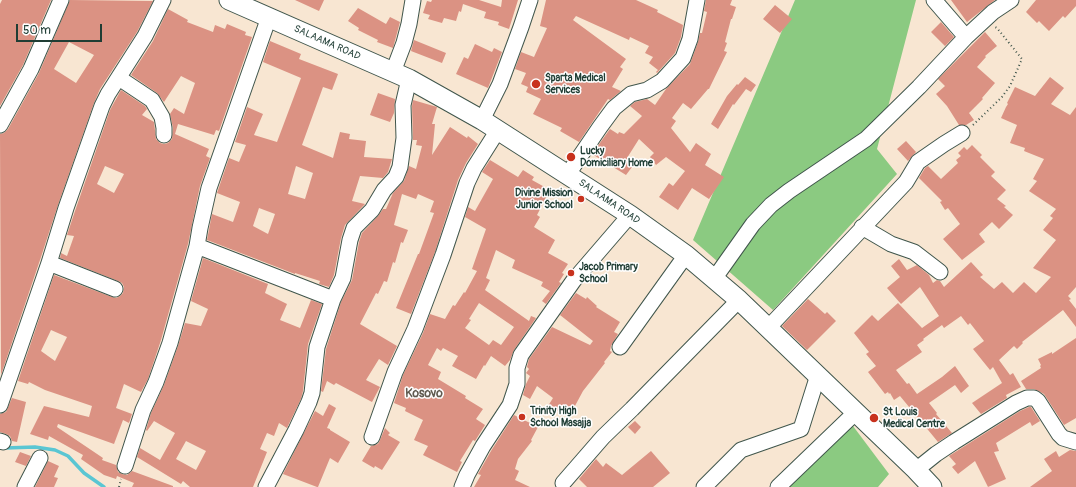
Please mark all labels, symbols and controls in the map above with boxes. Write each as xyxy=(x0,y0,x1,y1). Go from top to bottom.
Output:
scale bar xyxy=(18,16,104,42)
text: 50 m xyxy=(23,23,51,38)
street label: SALAAMA ROAD xyxy=(292,23,362,63)
place label: Sparta Medical Services xyxy=(545,72,606,96)
marker: Sparta Medical Services xyxy=(530,78,542,90)
place label: Lucky Domiciliary Home xyxy=(580,145,653,168)
marker: Lucky Domiciliary Home xyxy=(565,151,577,163)
street label: SALAAMA ROAD xyxy=(576,177,642,227)
place label: Divine Mission Junior School xyxy=(515,187,573,210)
marker: Divine Mission Junior School xyxy=(576,194,586,204)
place label: Jacob Primary School xyxy=(579,261,638,284)
marker: Jacob Primary School xyxy=(566,268,576,278)
district label: Kosovo xyxy=(405,387,443,401)
place label: Trinity High School Masajja xyxy=(530,405,591,428)
place label: St Louis Medical Centre xyxy=(883,406,945,430)
marker: Trinity High School Masajja xyxy=(517,412,527,422)
marker: St Louis Medical Centre xyxy=(868,412,880,424)

